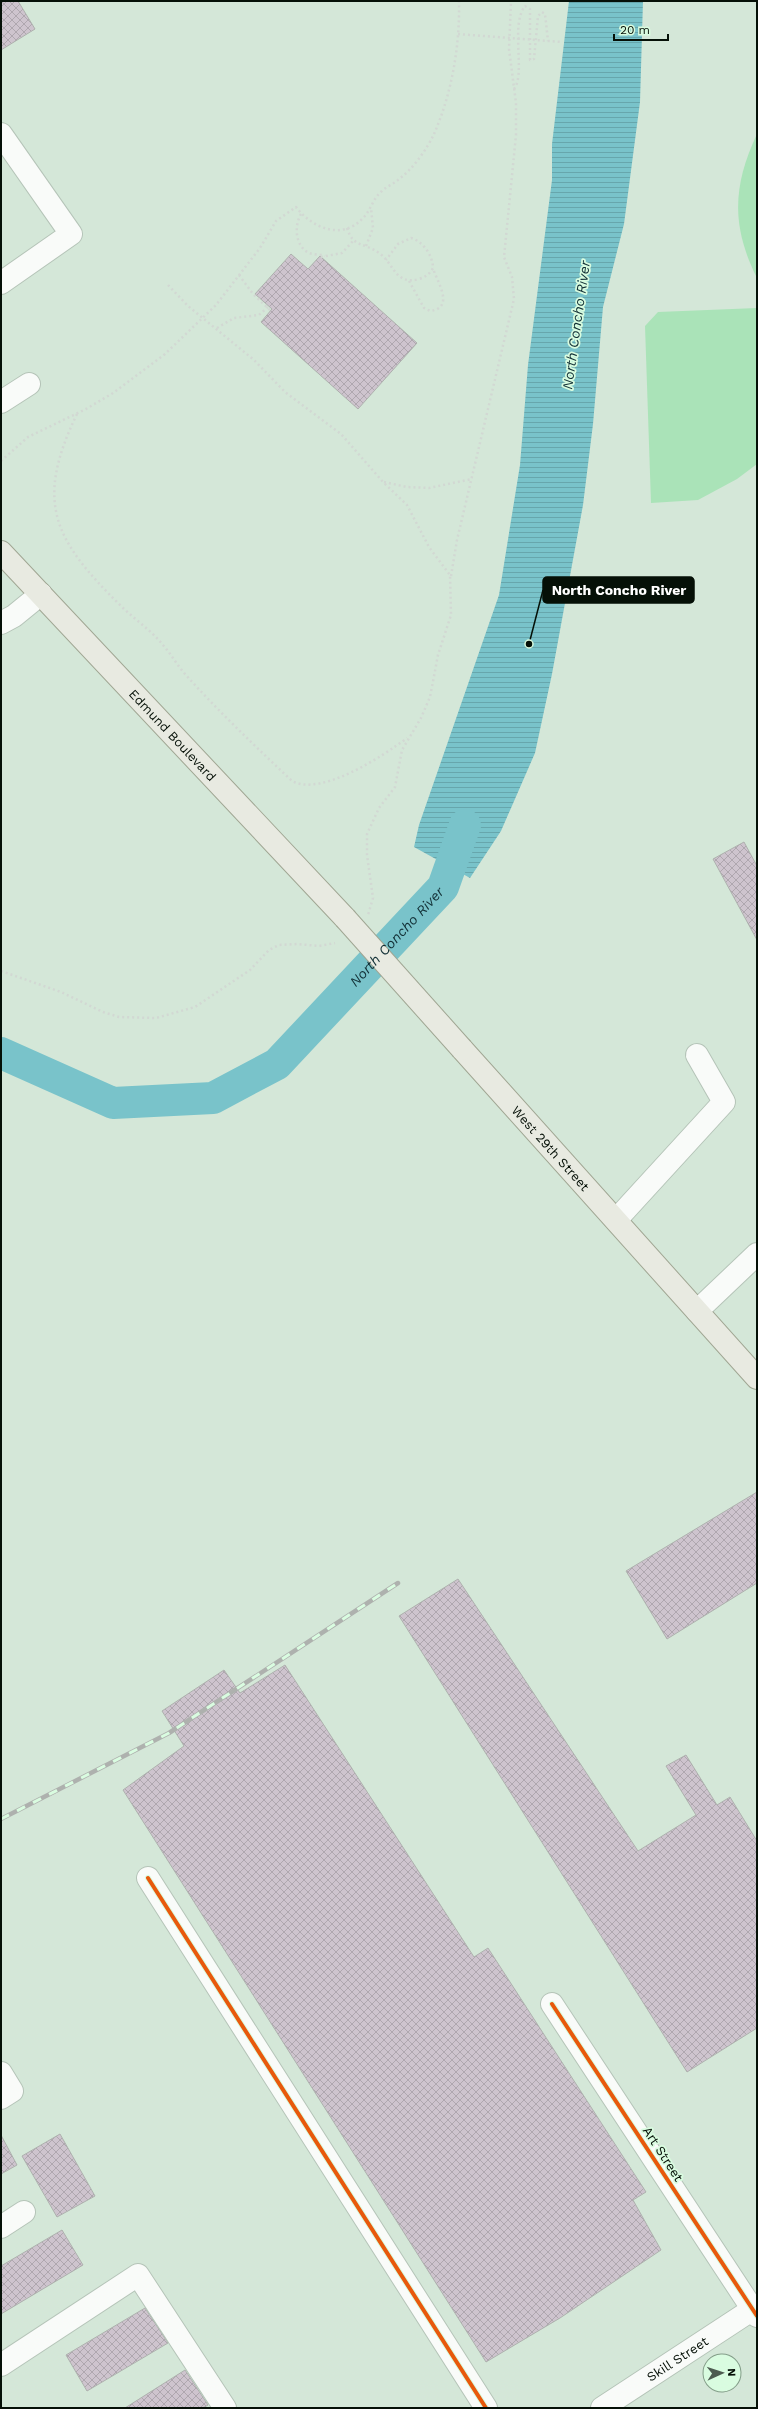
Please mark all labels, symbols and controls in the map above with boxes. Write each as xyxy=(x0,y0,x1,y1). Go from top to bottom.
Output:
scale bar xyxy=(614,16,668,42)
text: 20 m xyxy=(620,23,650,37)
water label: North Concho River xyxy=(559,259,593,390)
callout: North Concho River xyxy=(543,577,694,603)
text: North Concho River xyxy=(552,582,686,598)
street label: Edmund Boulevard xyxy=(126,686,220,784)
water label: North Concho River xyxy=(346,883,447,989)
street label: West 29th Street xyxy=(509,1102,593,1194)
street label: Art Street xyxy=(640,2124,687,2185)
street label: Skill Street xyxy=(644,2333,711,2384)
north arrow xyxy=(702,2353,742,2393)
text: N xyxy=(725,2368,738,2377)

